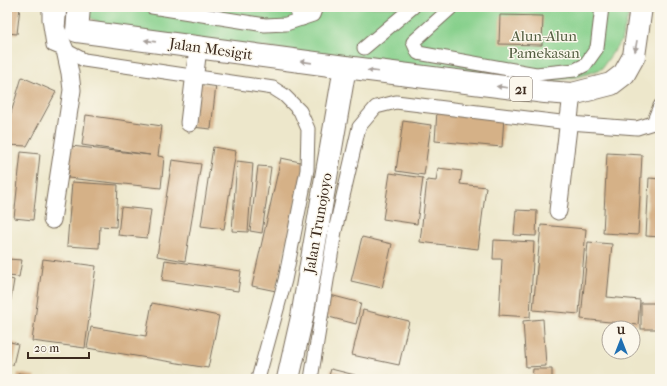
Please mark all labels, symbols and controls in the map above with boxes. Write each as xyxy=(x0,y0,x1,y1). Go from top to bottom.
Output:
park label: Alun-Alun Pamekasan xyxy=(508,27,580,62)
street label: Jalan Mesigit xyxy=(167,34,254,64)
one-way arrow xyxy=(143,38,156,44)
one-way arrow xyxy=(632,39,638,52)
one-way arrow xyxy=(300,59,312,65)
one-way arrow xyxy=(367,68,379,74)
road number: 21 xyxy=(510,77,532,101)
one-way arrow xyxy=(496,84,508,90)
street label: Jalan Trunojoyo xyxy=(300,171,336,276)
north arrow xyxy=(601,320,641,360)
text: U xyxy=(616,324,626,337)
scale bar xyxy=(28,334,89,360)
text: 20 m xyxy=(34,341,59,355)

